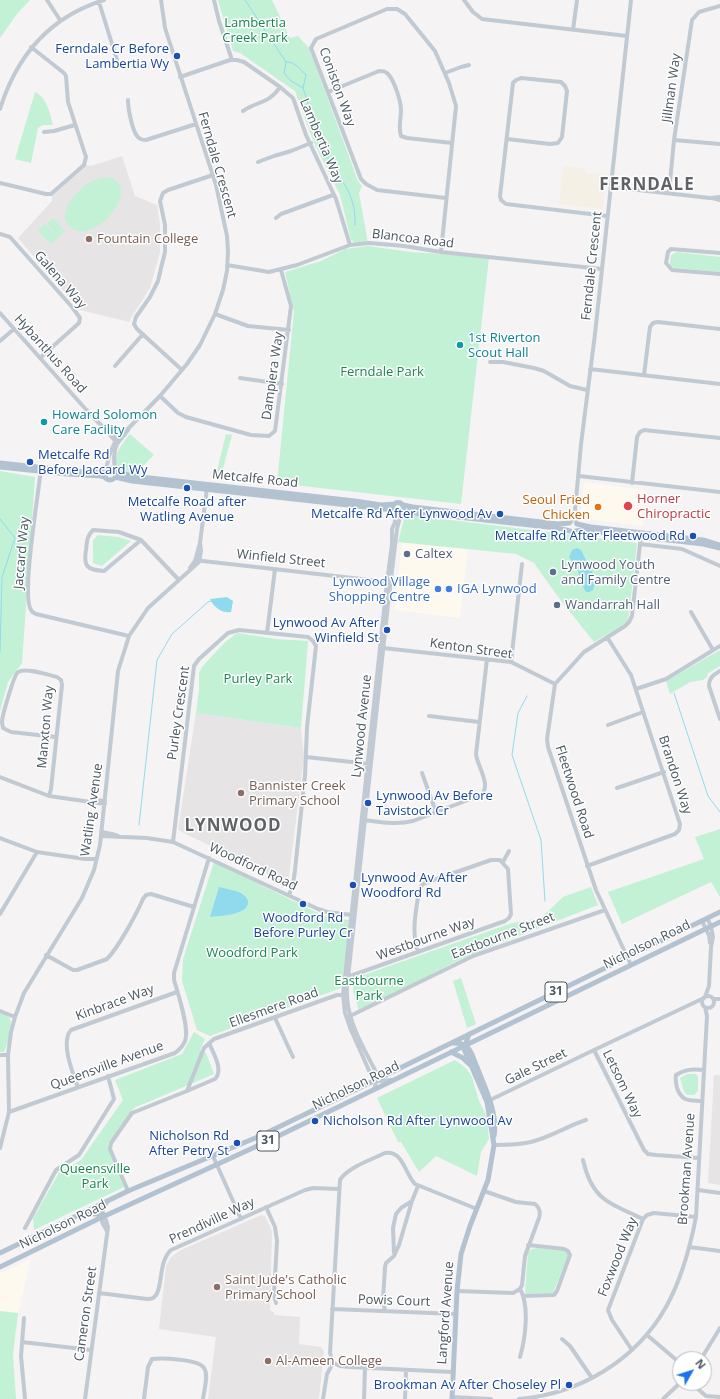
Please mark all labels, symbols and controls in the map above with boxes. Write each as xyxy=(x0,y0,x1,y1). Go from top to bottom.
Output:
park label: Lambertia Creek Park xyxy=(222,15,288,46)
place label: Ferndale Cr Before Lambertia Wy xyxy=(55,41,169,72)
street label: Coniston Way xyxy=(315,45,359,129)
marker: Ferndale Cr Before Lambertia Wy xyxy=(172,51,182,61)
street label: Jillman Way xyxy=(659,52,685,124)
street label: Lambertia Way xyxy=(296,96,346,186)
street label: Ferndale Crescent xyxy=(194,110,240,220)
district label: FERNDALE xyxy=(599,175,695,195)
street label: Ferndale Crescent xyxy=(579,211,605,321)
street label: Blancoa Road xyxy=(371,226,455,252)
place label: Fountain College xyxy=(97,231,198,247)
marker: Fountain College xyxy=(84,234,94,244)
street label: Galena Way xyxy=(31,248,89,312)
street label: Hybanthus Road xyxy=(11,311,89,397)
place label: 1st Riverton Scout Hall xyxy=(468,330,540,361)
street label: Dampiera Way xyxy=(259,331,287,421)
marker: 1st Riverton Scout Hall xyxy=(455,340,465,350)
park label: Ferndale Park xyxy=(340,364,424,380)
place label: Howard Solomon Care Facility xyxy=(52,407,157,438)
marker: Howard Solomon Care Facility xyxy=(39,417,49,427)
place label: Metcalfe Rd Before Jaccard Wy xyxy=(38,447,147,478)
marker: Metcalfe Rd Before Jaccard Wy xyxy=(25,457,35,467)
street label: Metcalfe Road xyxy=(211,467,299,491)
marker: Metcalfe Road after Watling Avenue xyxy=(182,483,192,493)
place label: Horner Chiropractic xyxy=(637,491,710,522)
place label: Seoul Fried Chicken xyxy=(523,492,590,523)
place label: Metcalfe Road after Watling Avenue xyxy=(128,494,246,525)
marker: Horner Chiropractic xyxy=(622,500,634,512)
marker: Seoul Fried Chicken xyxy=(593,502,603,512)
place label: Metcalfe Rd After Lynwood Av xyxy=(311,506,492,522)
marker: Metcalfe Rd After Lynwood Av xyxy=(495,509,505,519)
street label: Jaccard Way xyxy=(11,516,33,590)
place label: Metcalfe Rd After Fleetwood Rd xyxy=(495,528,685,544)
marker: Metcalfe Rd After Fleetwood Rd xyxy=(688,531,698,541)
place label: Caltex xyxy=(415,546,452,562)
street label: Winfield Street xyxy=(236,547,326,571)
marker: Caltex xyxy=(402,549,412,559)
place label: Lynwood Youth and Family Centre xyxy=(561,557,671,588)
marker: Lynwood Youth and Family Centre xyxy=(548,567,558,577)
place label: Lynwood Village Shopping Centre xyxy=(329,574,430,605)
place label: IGA Lynwood xyxy=(457,581,537,597)
marker: Lynwood Village Shopping Centre xyxy=(433,584,443,594)
marker: IGA Lynwood xyxy=(444,584,454,594)
place label: Wandarrah Hall xyxy=(565,597,660,613)
marker: Wandarrah Hall xyxy=(552,600,562,610)
place label: Lynwood Av After Winfield St xyxy=(273,615,379,646)
marker: Lynwood Av After Winfield St xyxy=(382,625,392,635)
street label: Kenton Street xyxy=(429,635,513,663)
street label: Purley Crescent xyxy=(165,665,193,761)
park label: Purley Park xyxy=(224,671,292,687)
street label: Lynwood Avenue xyxy=(349,674,375,778)
street label: Manxton Way xyxy=(35,685,57,769)
street label: Brandon Way xyxy=(655,734,695,816)
street label: Fleetwood Road xyxy=(552,743,596,841)
street label: Watling Avenue xyxy=(78,762,106,858)
place label: Bannister Creek Primary School xyxy=(249,778,346,809)
marker: Bannister Creek Primary School xyxy=(236,788,246,798)
place label: Lynwood Av Before Tavistock Cr xyxy=(376,788,493,819)
marker: Lynwood Av Before Tavistock Cr xyxy=(363,798,373,808)
district label: LYNWOOD xyxy=(184,816,282,836)
street label: Woodford Road xyxy=(206,840,300,894)
place label: Lynwood Av After Woodford Rd xyxy=(361,870,467,901)
marker: Lynwood Av After Woodford Rd xyxy=(348,880,358,890)
marker: Woodford Rd Before Purley Cr xyxy=(298,899,308,909)
street label: Eastbourne Street xyxy=(449,909,557,963)
place label: Woodford Rd Before Purley Cr xyxy=(254,910,352,941)
street label: Westbourne Way xyxy=(375,914,477,964)
street label: Nicholson Road xyxy=(601,917,693,973)
park label: Woodford Park xyxy=(206,945,298,961)
park label: Eastbourne Park xyxy=(334,973,404,1004)
street label: Kinbrace Way xyxy=(74,982,156,1024)
road number: 31 xyxy=(545,982,567,1002)
street label: Ellesmere Road xyxy=(227,985,321,1031)
street label: Queensville Avenue xyxy=(48,1038,166,1094)
street label: Gale Street xyxy=(502,1045,570,1089)
street label: Letsom Way xyxy=(599,1047,645,1121)
street label: Nicholson Road xyxy=(310,1058,402,1114)
place label: Nicholson Rd After Lynwood Av xyxy=(323,1113,512,1129)
street label: Brookman Avenue xyxy=(675,1113,699,1225)
marker: Nicholson Rd After Lynwood Av xyxy=(310,1116,320,1126)
place label: Nicholson Rd After Petry St xyxy=(149,1128,229,1159)
road number: 31 xyxy=(257,1131,279,1151)
marker: Nicholson Rd After Petry St xyxy=(232,1138,242,1148)
park label: Queensville Park xyxy=(60,1161,130,1192)
street label: Prendiville Way xyxy=(167,1194,257,1248)
street label: Nicholson Road xyxy=(17,1197,109,1253)
street label: Foxwood Way xyxy=(595,1215,641,1299)
street label: Langford Avenue xyxy=(435,1261,457,1365)
street label: Cameron Street xyxy=(72,1266,100,1362)
place label: Saint Jude's Catholic Primary School xyxy=(225,1272,346,1303)
marker: Saint Jude's Catholic Primary School xyxy=(212,1282,222,1292)
street label: Powis Court xyxy=(358,1292,430,1310)
north arrow xyxy=(672,1351,712,1391)
place label: Al-Ameen College xyxy=(276,1353,382,1369)
marker: Al-Ameen College xyxy=(263,1356,273,1366)
text: N xyxy=(692,1356,710,1372)
place label: Brookman Av After Choseley Pl xyxy=(374,1377,561,1393)
marker: Brookman Av After Choseley Pl xyxy=(564,1380,574,1390)

